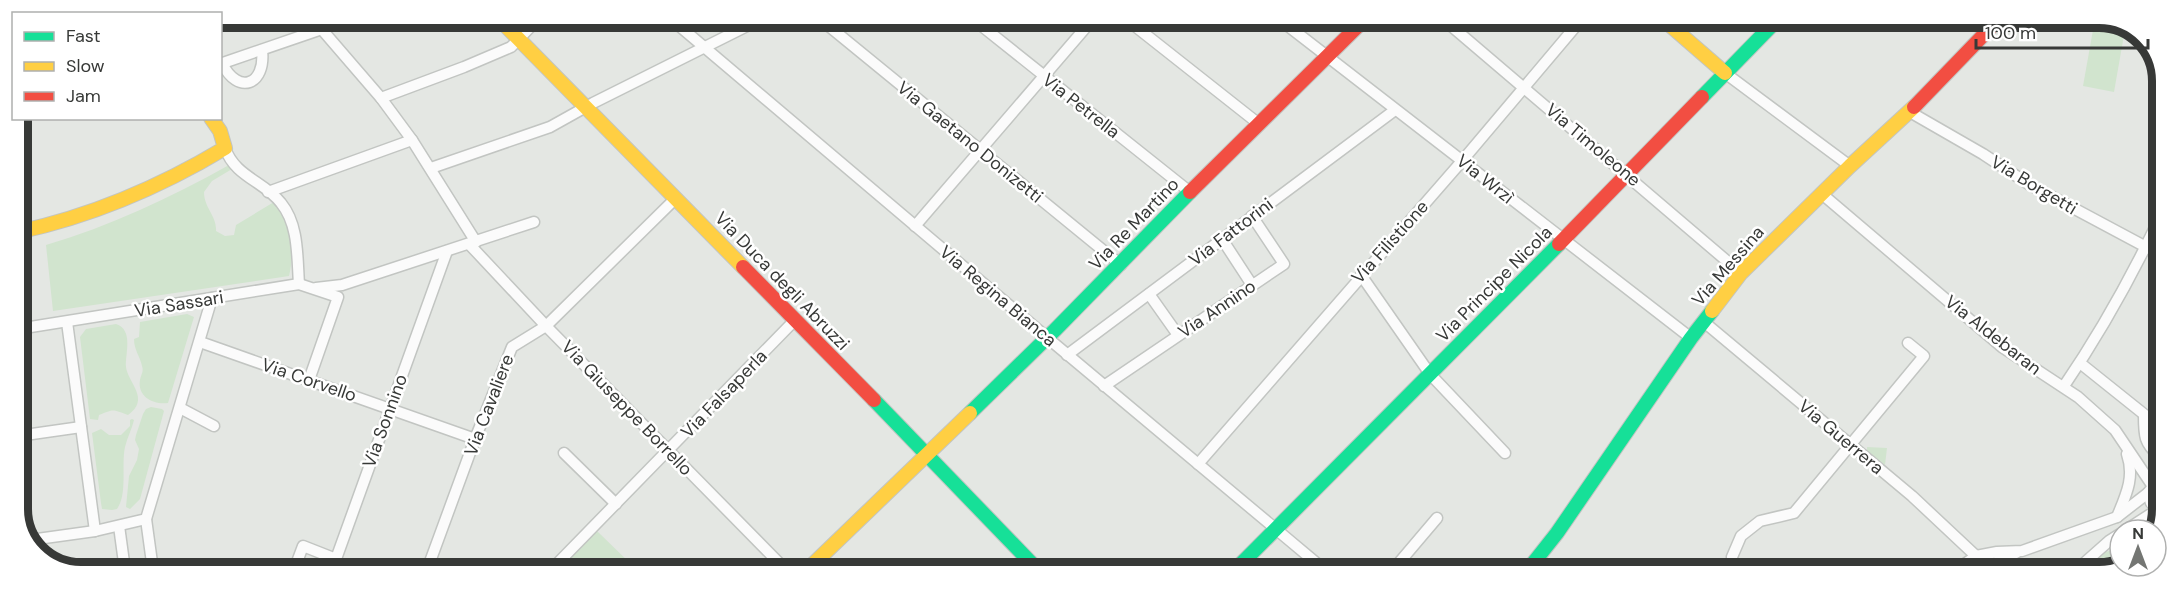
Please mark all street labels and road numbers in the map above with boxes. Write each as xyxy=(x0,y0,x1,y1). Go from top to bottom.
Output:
street label: Via Petrella xyxy=(1037,68,1125,144)
street label: Via Gaetano Donizetti xyxy=(892,76,1048,208)
street label: Via Timoleone xyxy=(1540,98,1646,192)
street label: Via Wrzì xyxy=(1451,149,1519,209)
street label: Via Borgetti xyxy=(1986,150,2082,220)
street label: Via Re Martino xyxy=(1084,172,1184,276)
street label: Via Fattorini xyxy=(1184,192,1278,272)
street label: Via Filistione xyxy=(1346,195,1434,289)
street label: Via Duca degli Abruzzi xyxy=(709,206,855,356)
street label: Via Principe Nicola xyxy=(1431,221,1557,347)
street label: Via Messina xyxy=(1687,221,1769,311)
street label: Via Regina Bianca xyxy=(934,240,1062,352)
street label: Via Annino xyxy=(1173,274,1261,344)
street label: Via Sassari xyxy=(133,285,225,323)
street label: Via Aldebaran xyxy=(1940,290,2046,380)
street label: Via Giuseppe Borrello xyxy=(556,335,698,481)
street label: Via Falsaperla xyxy=(676,344,772,444)
street label: Via Cavaliere xyxy=(459,351,519,459)
street label: Via Corvello xyxy=(258,353,360,407)
street label: Via Sonnino xyxy=(357,371,413,471)
street label: Via Guerrera xyxy=(1793,394,1889,480)

